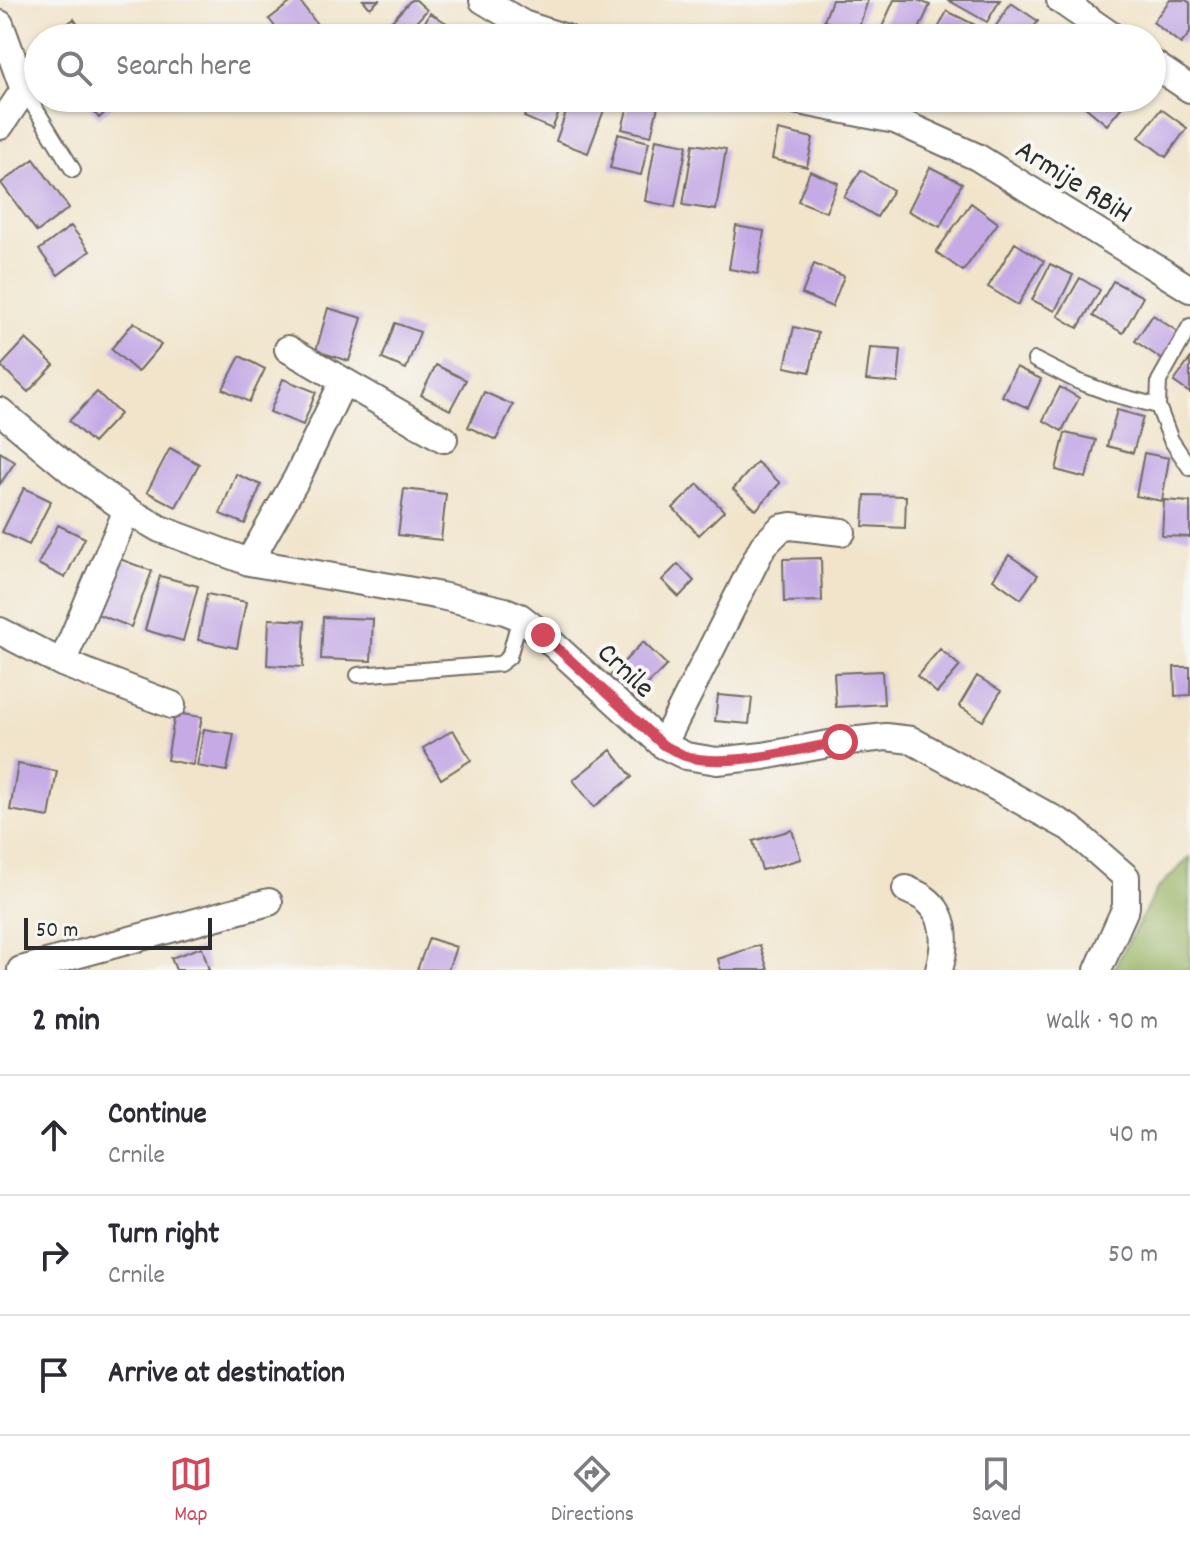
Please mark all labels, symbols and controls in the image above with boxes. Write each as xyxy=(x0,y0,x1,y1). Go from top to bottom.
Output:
search box xyxy=(24,24,1166,112)
icon: search xyxy=(52,46,96,90)
text: Search here xyxy=(116,47,252,90)
street label: Armije RBiH xyxy=(1006,131,1140,237)
route end xyxy=(525,617,561,653)
street label: Crnile xyxy=(585,634,663,710)
route start xyxy=(822,724,858,760)
scale bar xyxy=(24,914,212,950)
text: 50 m xyxy=(36,916,78,947)
text: 2 min xyxy=(32,998,100,1047)
text: Walk · 90 m xyxy=(1046,1004,1158,1041)
text: Continue xyxy=(108,1095,207,1138)
icon: ahead xyxy=(32,1113,76,1157)
text: 40 m xyxy=(1109,1117,1158,1154)
text: Crnile xyxy=(108,1138,165,1175)
text: Turn right xyxy=(108,1215,219,1258)
icon: right xyxy=(32,1233,76,1277)
text: 50 m xyxy=(1108,1237,1158,1274)
text: Crnile xyxy=(108,1258,165,1295)
icon: arrive xyxy=(32,1353,76,1397)
text: Arrive at destination xyxy=(108,1354,345,1397)
tab: Map xyxy=(169,1452,213,1531)
tab: Directions xyxy=(551,1452,634,1531)
tab: Saved xyxy=(972,1452,1021,1531)

